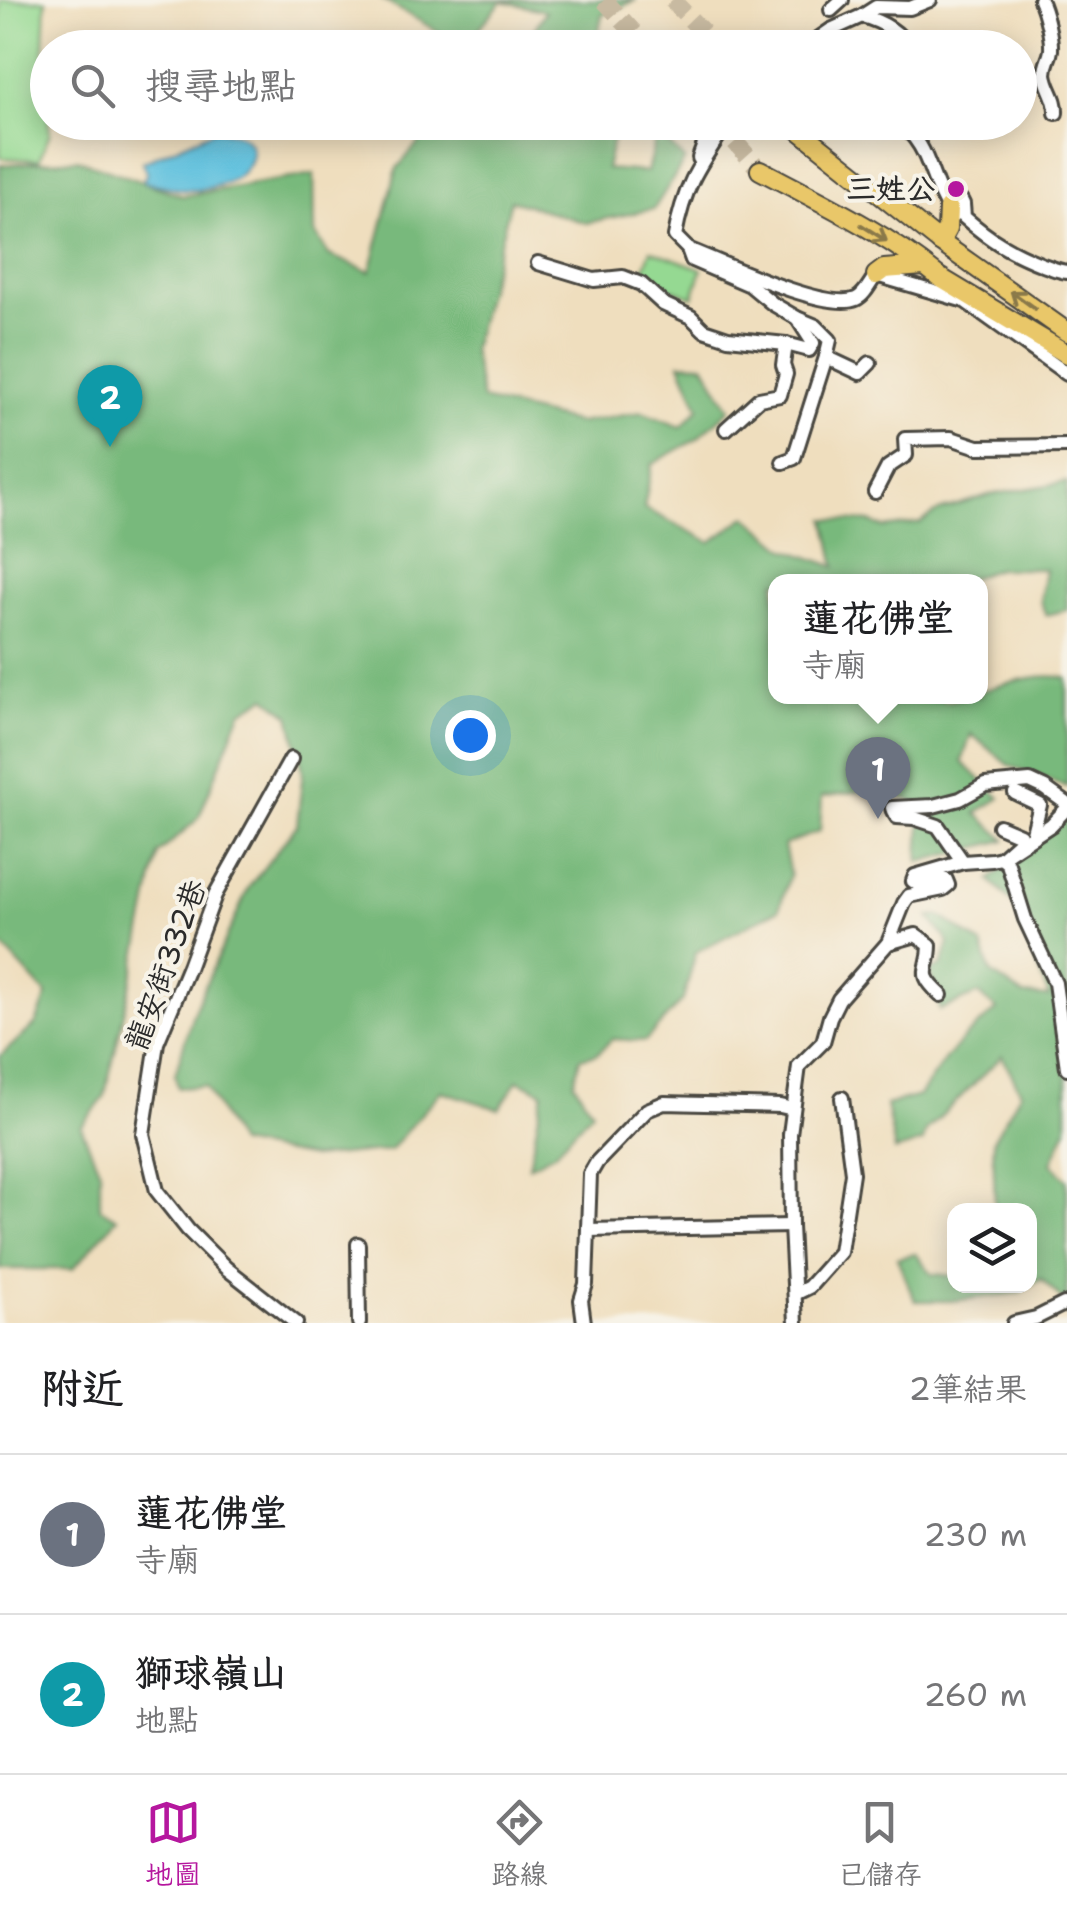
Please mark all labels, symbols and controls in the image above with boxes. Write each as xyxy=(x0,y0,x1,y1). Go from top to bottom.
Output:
search box xyxy=(30,30,1037,140)
icon: search xyxy=(65,58,120,113)
text: 搜尋地點 xyxy=(145,60,297,111)
place label: 三姓公 xyxy=(846,168,936,209)
marker: 三姓公 xyxy=(945,178,967,200)
one-way arrow xyxy=(859,223,888,244)
one-way arrow xyxy=(1010,290,1037,311)
pin: 2 xyxy=(78,364,142,447)
popup xyxy=(768,574,988,704)
text: 蓮花佛堂 xyxy=(802,592,954,643)
text: 寺廟 xyxy=(802,643,866,686)
your location xyxy=(445,710,496,761)
pin: 1 xyxy=(846,736,910,819)
street label: 龍安街332巷 xyxy=(116,874,215,1056)
map controls xyxy=(947,1203,1037,1293)
button: layers xyxy=(947,1203,1037,1293)
text: 附近 xyxy=(40,1360,124,1416)
text: 2筆結果 xyxy=(909,1367,1027,1410)
text: 蓮花佛堂 xyxy=(135,1487,287,1538)
text: 1 xyxy=(65,1513,80,1556)
text: 230 m xyxy=(924,1513,1027,1556)
text: 寺廟 xyxy=(135,1538,199,1581)
text: 獅球嶺山 xyxy=(135,1647,287,1698)
text: 2 xyxy=(61,1673,84,1716)
text: 260 m xyxy=(924,1673,1027,1716)
text: 地點 xyxy=(135,1698,199,1741)
tab: 地圖 xyxy=(145,1795,201,1893)
tab: 路線 xyxy=(491,1795,548,1893)
tab: 已儲存 xyxy=(838,1795,922,1893)

